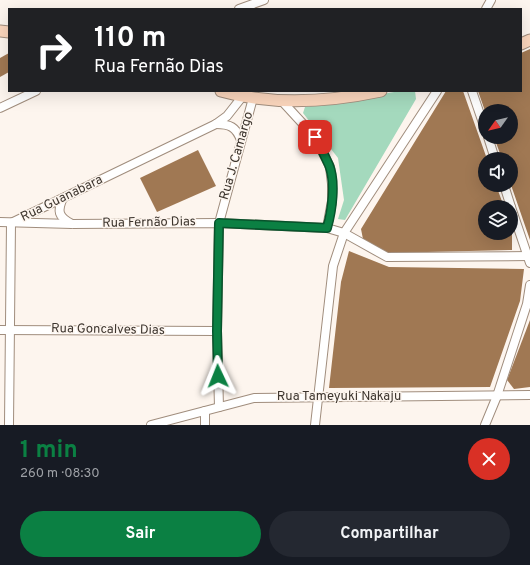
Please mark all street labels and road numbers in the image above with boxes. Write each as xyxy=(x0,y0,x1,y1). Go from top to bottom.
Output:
street label: Rua J. Camargo xyxy=(217,110,257,202)
street label: Rua Guanabara xyxy=(18,172,106,226)
street label: Rua Fernão Dias xyxy=(102,214,196,232)
street label: Rua Goncalves Dias xyxy=(51,321,165,339)
street label: Rua Tameyuki Nakaju xyxy=(277,389,401,405)

